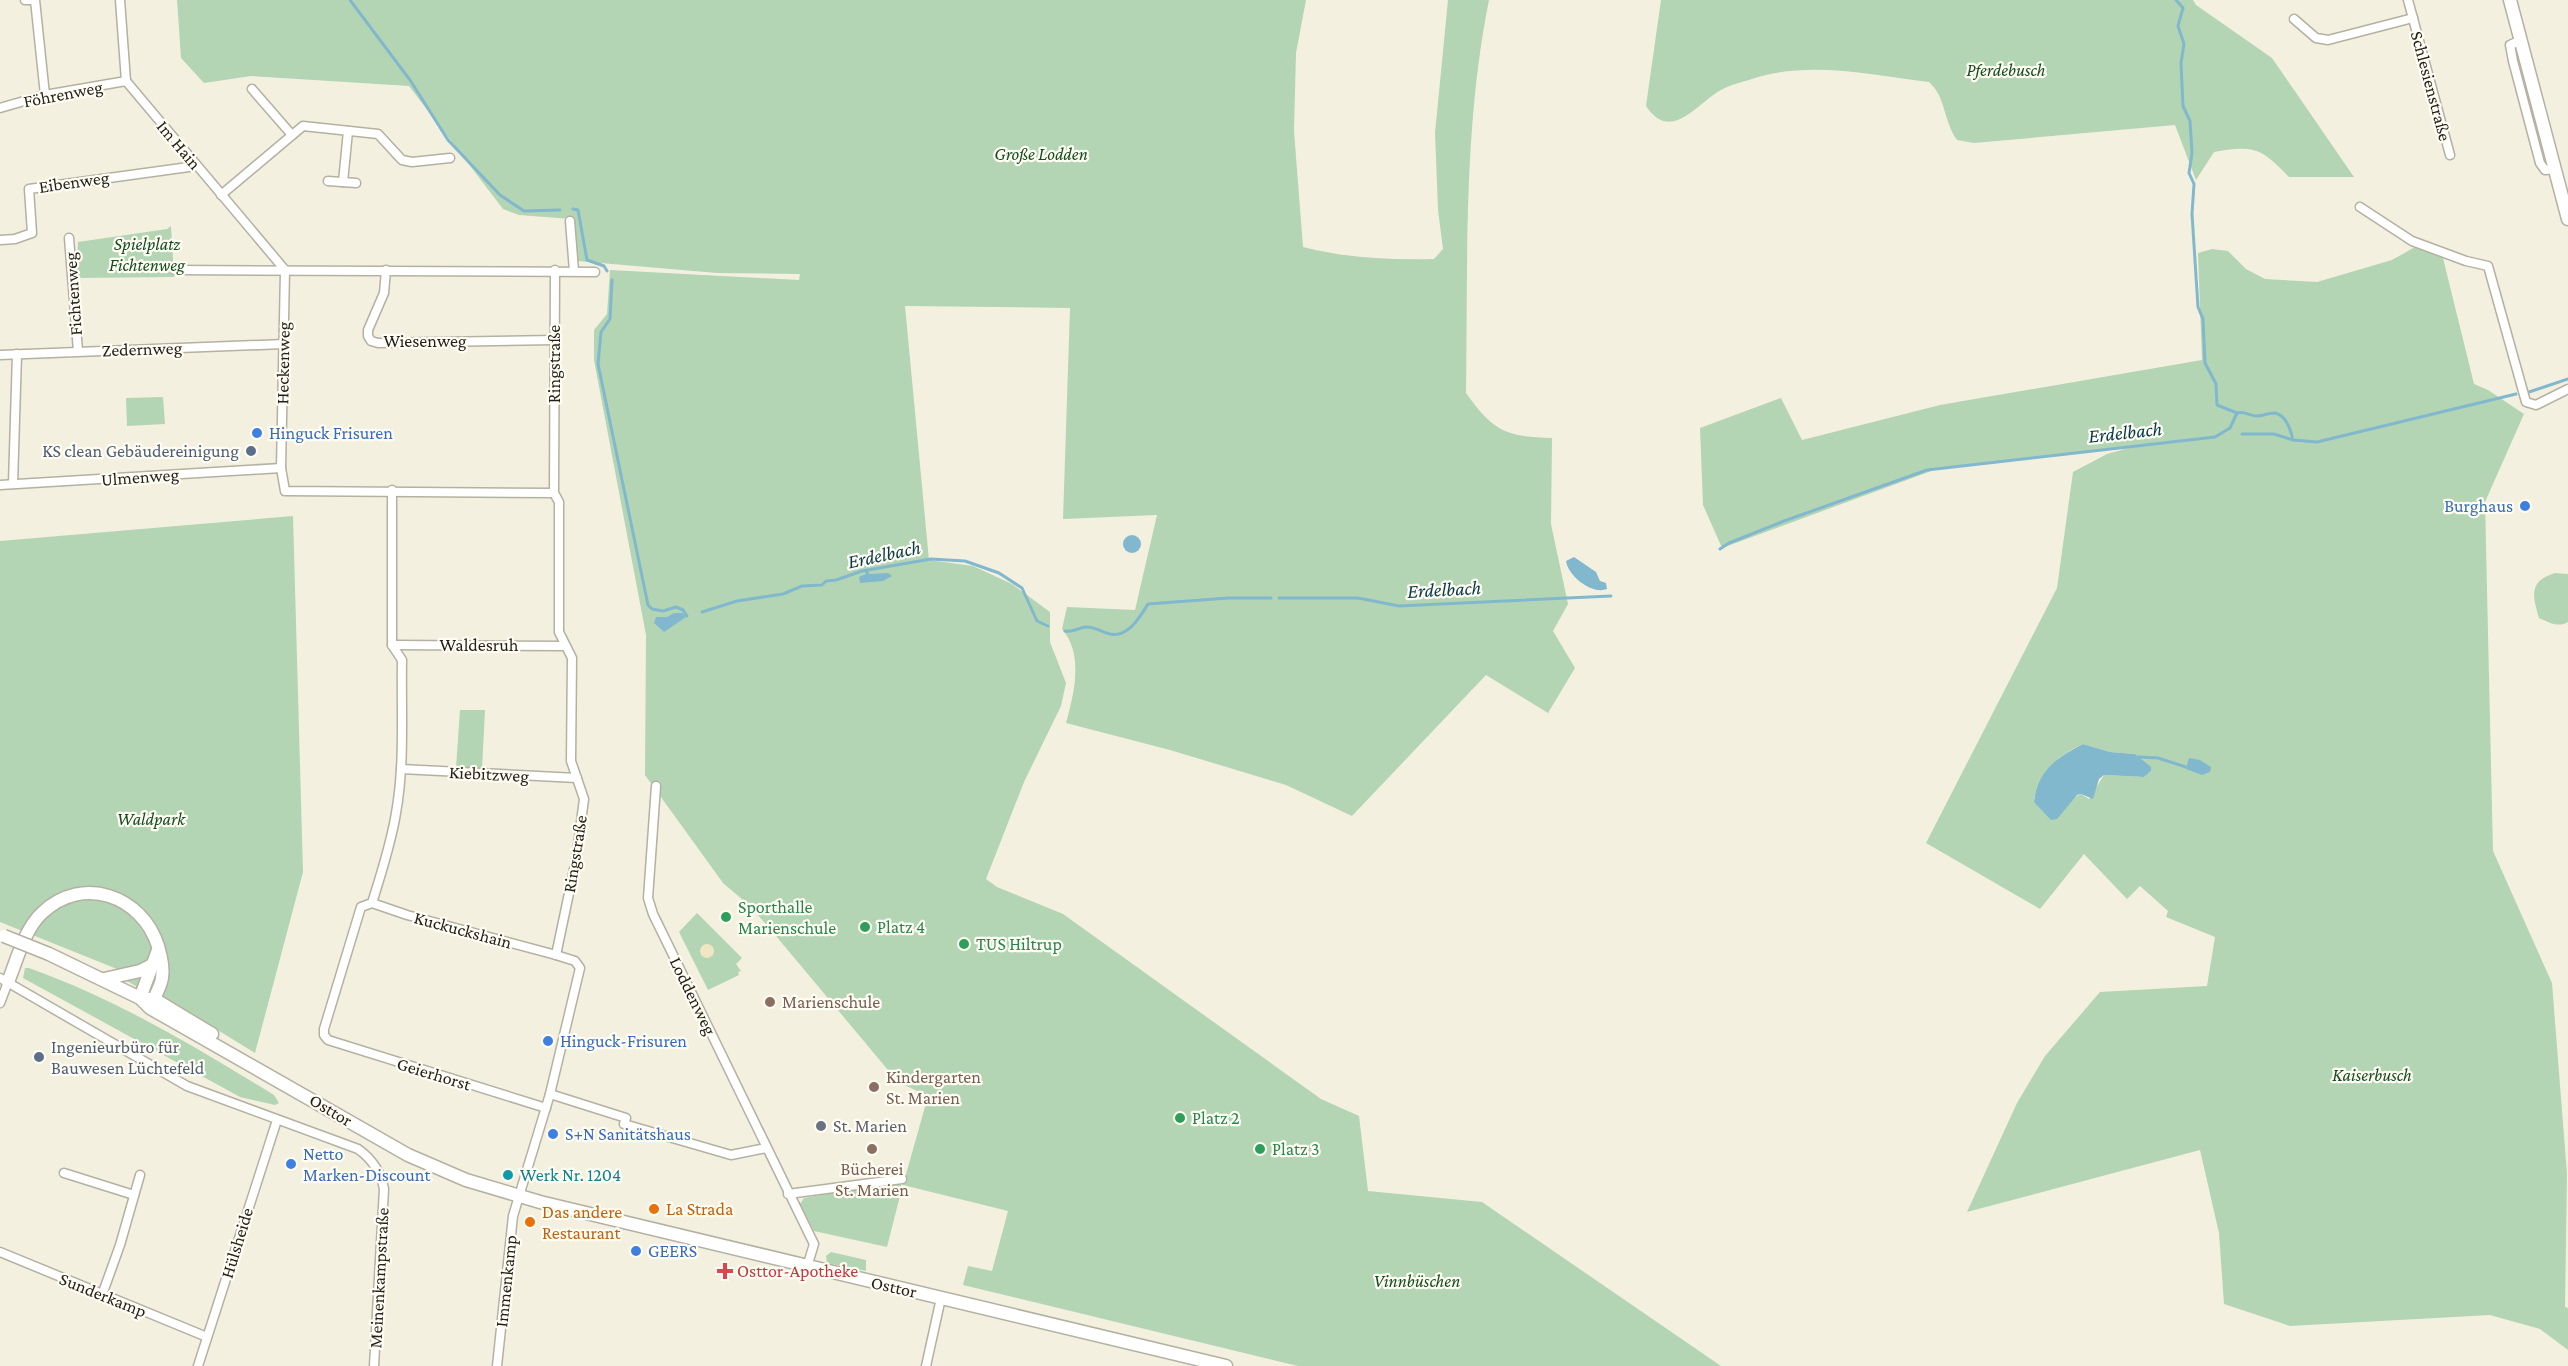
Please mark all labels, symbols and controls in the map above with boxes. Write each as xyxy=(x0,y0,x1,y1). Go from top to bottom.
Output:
street label: Schlesienstraße xyxy=(2407,29,2455,143)
park label: Pferdebusch xyxy=(1967,60,2046,80)
street label: Föhrenweg xyxy=(22,76,105,111)
street label: Im Hain xyxy=(153,116,205,174)
park label: Große Lodden xyxy=(994,144,1088,164)
street label: Eibenweg xyxy=(37,167,111,197)
park label: Spielplatz Fichtenweg xyxy=(109,234,186,275)
street label: Fichtenweg xyxy=(60,251,86,336)
street label: Heckenweg xyxy=(272,321,294,405)
street label: Ringstraße xyxy=(544,325,564,403)
street label: Wiesenweg xyxy=(383,331,467,351)
street label: Zedernweg xyxy=(101,338,183,360)
water label: Erdelbach xyxy=(2087,417,2163,447)
place label: Hinguck Frisuren xyxy=(269,423,393,443)
marker: Hinguck Frisuren xyxy=(250,426,264,440)
place label: KS clean Gebäudereinigung xyxy=(42,441,239,461)
marker: KS clean Gebäudereinigung xyxy=(244,444,258,458)
street label: Ulmenweg xyxy=(100,464,180,490)
place label: Burghaus xyxy=(2444,496,2513,516)
marker: Burghaus xyxy=(2518,499,2532,513)
water label: Erdelbach xyxy=(845,536,923,572)
water label: Erdelbach xyxy=(1406,576,1482,602)
street label: Waldesruh xyxy=(440,635,519,655)
street label: Kiebitzweg xyxy=(449,762,530,786)
park label: Waldpark xyxy=(117,809,186,829)
street label: Ringstraße xyxy=(559,814,591,894)
place label: Sporthalle Marienschule xyxy=(738,897,836,938)
street label: Kuckuckshain xyxy=(412,907,514,953)
marker: Sporthalle Marienschule xyxy=(719,910,733,924)
place label: Platz 4 xyxy=(877,917,925,937)
marker: Platz 4 xyxy=(858,920,872,934)
place label: TUS Hiltrup xyxy=(976,934,1062,954)
marker: TUS Hiltrup xyxy=(957,937,971,951)
street label: Loddenweg xyxy=(666,954,721,1038)
place label: Marienschule xyxy=(782,992,880,1012)
marker: Marienschule xyxy=(763,995,777,1009)
place label: Hinguck-Frisuren xyxy=(560,1031,687,1051)
marker: Hinguck-Frisuren xyxy=(541,1034,555,1048)
place label: Ingenieurbüro für Bauwesen Lüchtefeld xyxy=(51,1037,205,1078)
marker: Ingenieurbüro für Bauwesen Lüchtefeld xyxy=(32,1050,46,1064)
street label: Geierhorst xyxy=(395,1053,474,1095)
park label: Kaiserbusch xyxy=(2332,1065,2412,1085)
place label: Kindergarten St. Marien xyxy=(886,1067,981,1108)
marker: Kindergarten St. Marien xyxy=(867,1080,881,1094)
street label: Osttor xyxy=(306,1090,356,1131)
place label: Platz 2 xyxy=(1192,1108,1240,1128)
marker: Platz 2 xyxy=(1173,1111,1187,1125)
place label: St. Marien xyxy=(833,1116,907,1136)
marker: St. Marien xyxy=(814,1119,828,1133)
place label: S+N Sanitätshaus xyxy=(565,1124,691,1144)
marker: S+N Sanitätshaus xyxy=(546,1127,560,1141)
place label: Platz 3 xyxy=(1272,1139,1320,1159)
marker: Bücherei St. Marien xyxy=(865,1142,879,1156)
marker: Platz 3 xyxy=(1253,1142,1267,1156)
place label: Netto Marken-Discount xyxy=(303,1144,431,1185)
marker: Netto Marken-Discount xyxy=(284,1157,298,1171)
place label: Bücherei St. Marien xyxy=(835,1159,909,1200)
place label: Werk Nr. 1204 xyxy=(520,1165,621,1185)
marker: Werk Nr. 1204 xyxy=(501,1168,515,1182)
place label: La Strada xyxy=(666,1199,733,1219)
place label: Das andere Restaurant xyxy=(542,1202,622,1243)
marker: La Strada xyxy=(647,1202,661,1216)
street label: Hülsheide xyxy=(217,1205,257,1281)
street label: Meinenkampstraße xyxy=(365,1207,393,1349)
marker: Das andere Restaurant xyxy=(523,1215,537,1229)
street label: Immenkamp xyxy=(491,1234,521,1328)
place label: GEERS xyxy=(648,1241,697,1261)
marker: GEERS xyxy=(629,1244,643,1258)
place label: Osttor-Apotheke xyxy=(737,1261,858,1281)
marker: Osttor-Apotheke xyxy=(718,1264,732,1278)
street label: Sunderkamp xyxy=(57,1268,149,1322)
park label: Vinnbüschen xyxy=(1374,1271,1460,1291)
street label: Osttor xyxy=(869,1272,919,1302)

